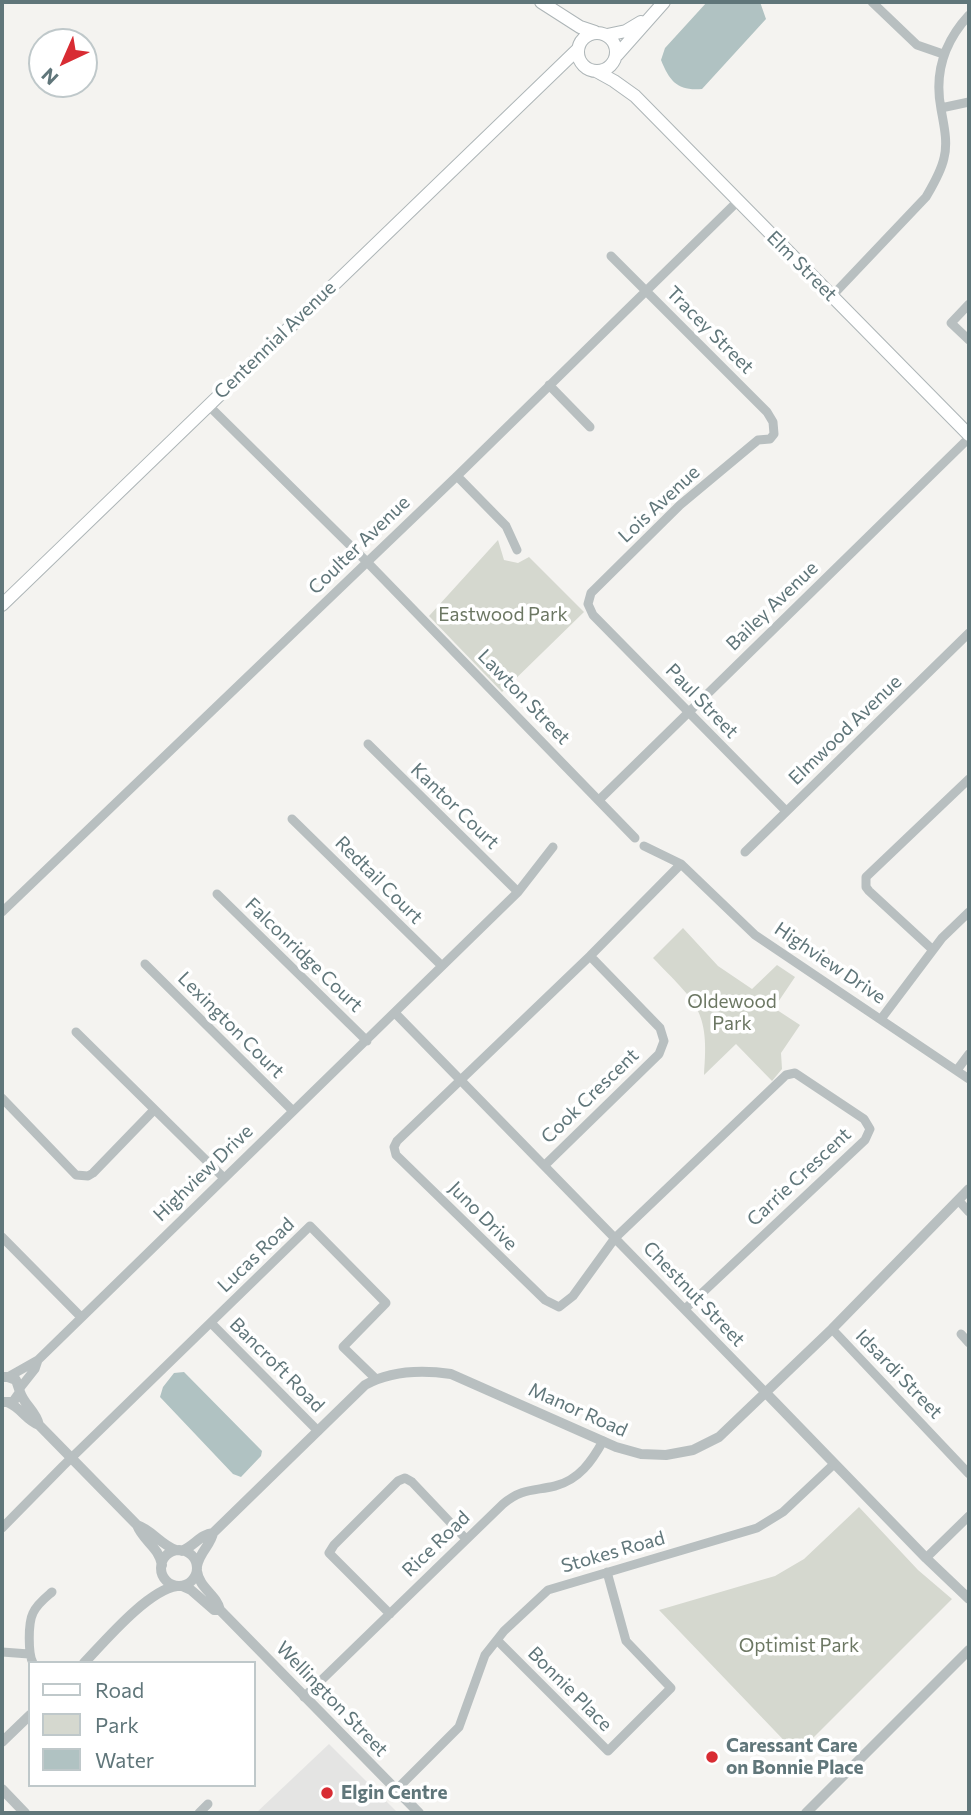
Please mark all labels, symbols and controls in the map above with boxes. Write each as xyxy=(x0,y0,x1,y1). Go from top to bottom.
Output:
north arrow xyxy=(28,28,98,98)
text: N xyxy=(36,64,63,90)
street label: Elm Street xyxy=(762,226,842,306)
street label: Centennial Avenue xyxy=(210,276,340,404)
street label: Tracey Street xyxy=(662,282,758,378)
street label: Lois Avenue xyxy=(614,461,704,547)
street label: Coulter Avenue xyxy=(304,491,414,599)
street label: Bailey Avenue xyxy=(721,557,823,655)
park label: Eastwood Park xyxy=(438,604,568,626)
street label: Lawton Street xyxy=(473,645,575,749)
street label: Paul Street xyxy=(661,659,743,743)
street label: Elmwood Avenue xyxy=(784,670,906,790)
street label: Kantor Court xyxy=(406,758,504,854)
street label: Redtail Court xyxy=(330,831,428,929)
street label: Falconridge Court xyxy=(241,893,367,1017)
street label: Highview Drive xyxy=(770,917,890,1009)
street label: Lexington Court xyxy=(173,967,289,1083)
park label: Oldewood Park xyxy=(687,991,777,1035)
street label: Cook Crescent xyxy=(537,1044,643,1148)
street label: Highview Drive xyxy=(149,1120,257,1226)
street label: Carrie Crescent xyxy=(742,1123,856,1231)
street label: Juno Drive xyxy=(444,1177,522,1255)
street label: Lucas Road xyxy=(213,1213,299,1297)
street label: Chestnut Street xyxy=(638,1237,750,1351)
street label: Bancroft Road xyxy=(225,1313,329,1417)
street label: Idsardi Street xyxy=(851,1325,947,1423)
street label: Manor Road xyxy=(525,1378,631,1442)
street label: Rice Road xyxy=(397,1506,475,1582)
street label: Stokes Road xyxy=(559,1526,667,1578)
park label: Optimist Park xyxy=(739,1635,859,1657)
street label: Wellington Street xyxy=(271,1637,393,1761)
street label: Bonnie Place xyxy=(523,1642,617,1736)
legend xyxy=(28,1661,256,1787)
text: Road xyxy=(95,1677,144,1702)
text: Park xyxy=(95,1712,139,1737)
place label: Caressant Care on Bonnie Place xyxy=(726,1735,864,1779)
text: Water xyxy=(95,1747,154,1772)
marker: Caressant Care on Bonnie Place xyxy=(704,1749,720,1765)
place label: Elgin Centre xyxy=(341,1782,447,1804)
marker: Elgin Centre xyxy=(319,1785,335,1801)

